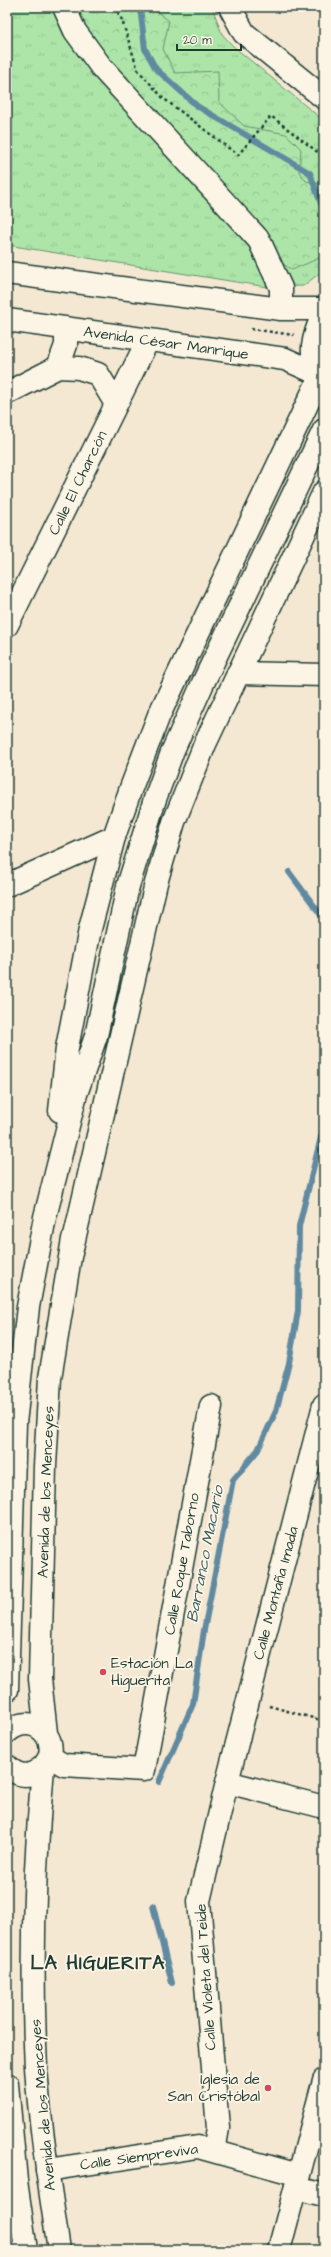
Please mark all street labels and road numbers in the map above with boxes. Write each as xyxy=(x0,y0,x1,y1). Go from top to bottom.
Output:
street label: Avenida César Manrique xyxy=(82,321,250,365)
street label: Calle El Charcón xyxy=(44,427,113,539)
street label: Avenida de los Menceyes xyxy=(33,1405,61,1578)
street label: Calle Roque Taborno xyxy=(159,1491,205,1637)
street label: Calle Montaña Imada xyxy=(248,1524,304,1662)
street label: Calle Violeta del Teide xyxy=(190,1903,222,2051)
street label: Avenida de los Menceyes xyxy=(25,2018,62,2192)
street label: Calle Siempreviva xyxy=(79,2138,200,2176)

